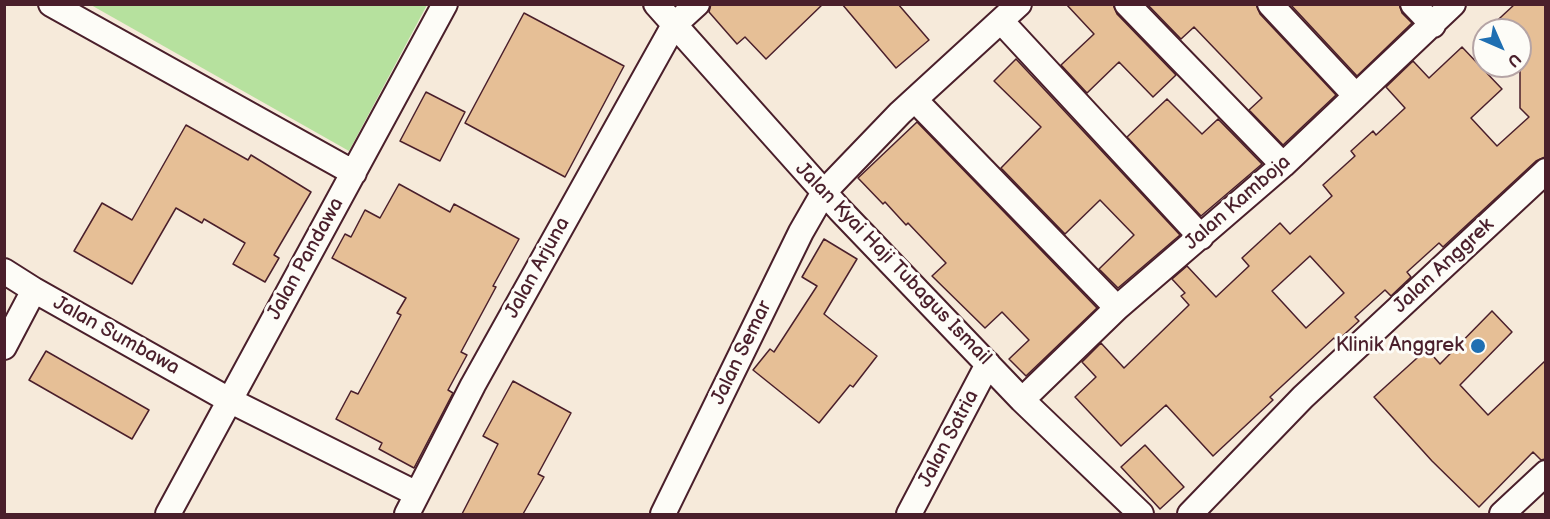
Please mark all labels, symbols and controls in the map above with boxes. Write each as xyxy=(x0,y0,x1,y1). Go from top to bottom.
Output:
north arrow xyxy=(1472,18,1532,78)
text: U xyxy=(1503,49,1524,70)
street label: Jalan Kamboja xyxy=(1180,150,1296,256)
street label: Jalan Kyai Haji Tubagus Ismail xyxy=(790,158,996,370)
street label: Jalan Pandawa xyxy=(263,194,349,324)
street label: Jalan Arjuna xyxy=(500,213,576,323)
street label: Jalan Anggrek xyxy=(1389,213,1499,319)
street label: Jalan Sumbawa xyxy=(49,291,183,381)
street label: Jalan Semar xyxy=(707,297,777,409)
place label: Klinik Anggrek xyxy=(1336,334,1464,358)
marker: Klinik Anggrek xyxy=(1469,337,1487,355)
street label: Jalan Satria xyxy=(913,386,985,492)

